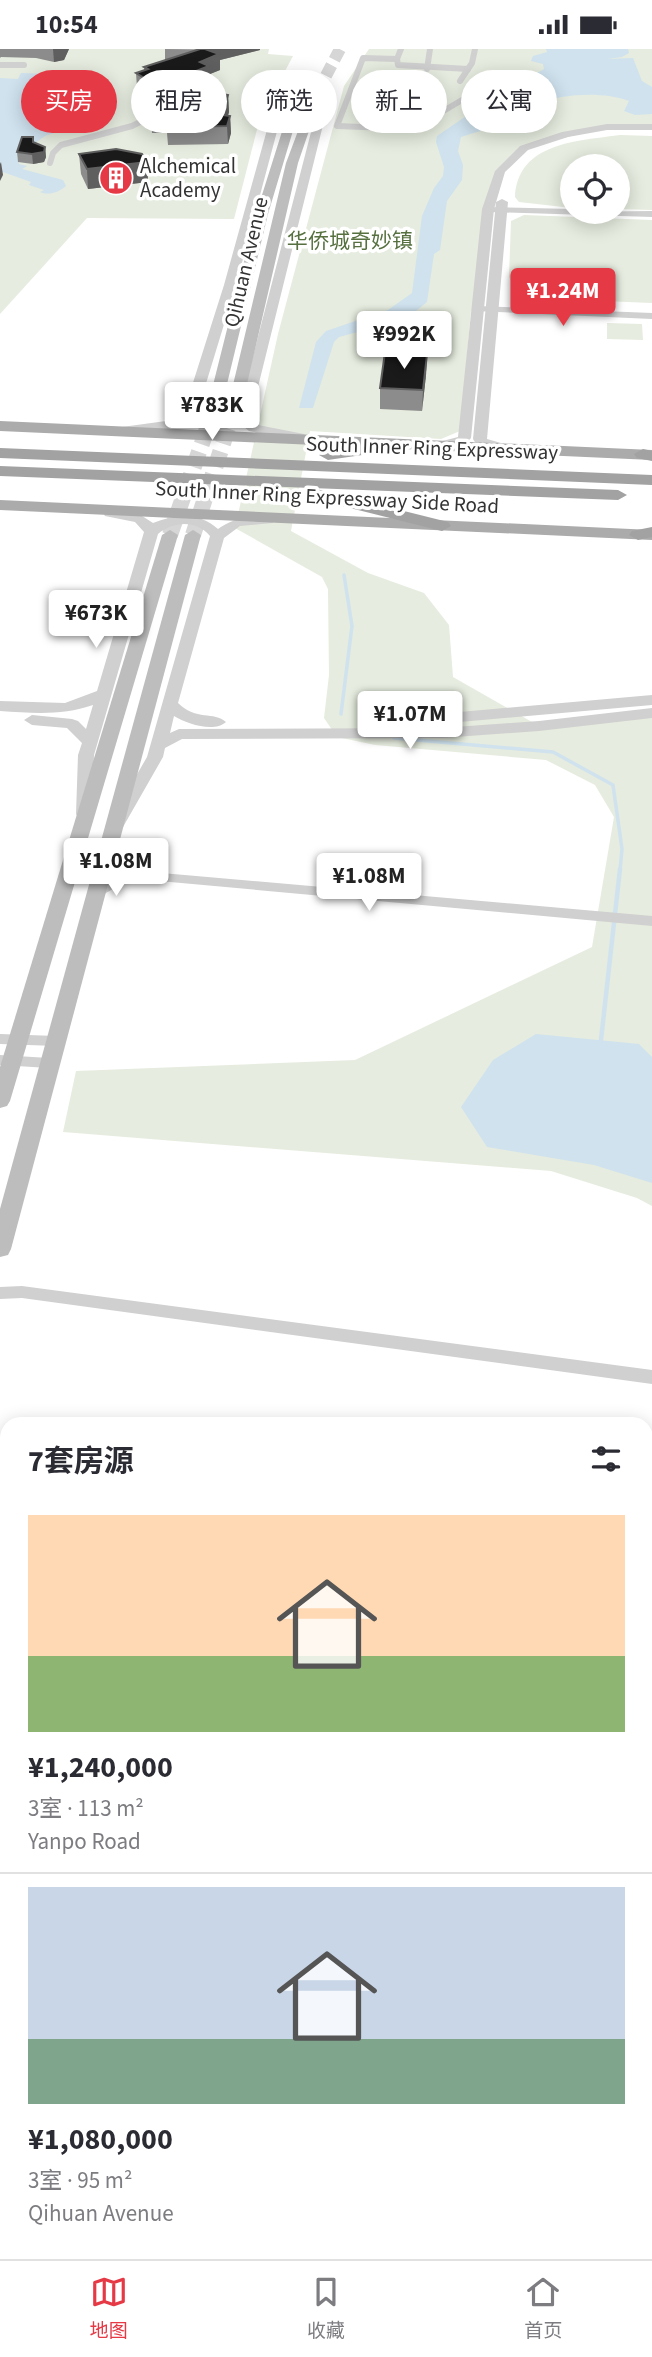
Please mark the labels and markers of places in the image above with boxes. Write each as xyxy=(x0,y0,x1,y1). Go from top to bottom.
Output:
place label: Alchemical Academy xyxy=(140,151,236,205)
building icon: Alchemical Academy xyxy=(97,159,135,197)
pin: ¥1.24M xyxy=(506,268,620,328)
pin: ¥992K xyxy=(355,311,453,371)
pin: ¥783K xyxy=(163,383,261,442)
pin: ¥673K xyxy=(47,591,145,650)
pin: ¥1.07M xyxy=(353,691,467,751)
pin: ¥1.08M xyxy=(59,839,173,898)
pin: ¥1.08M xyxy=(312,853,426,913)

